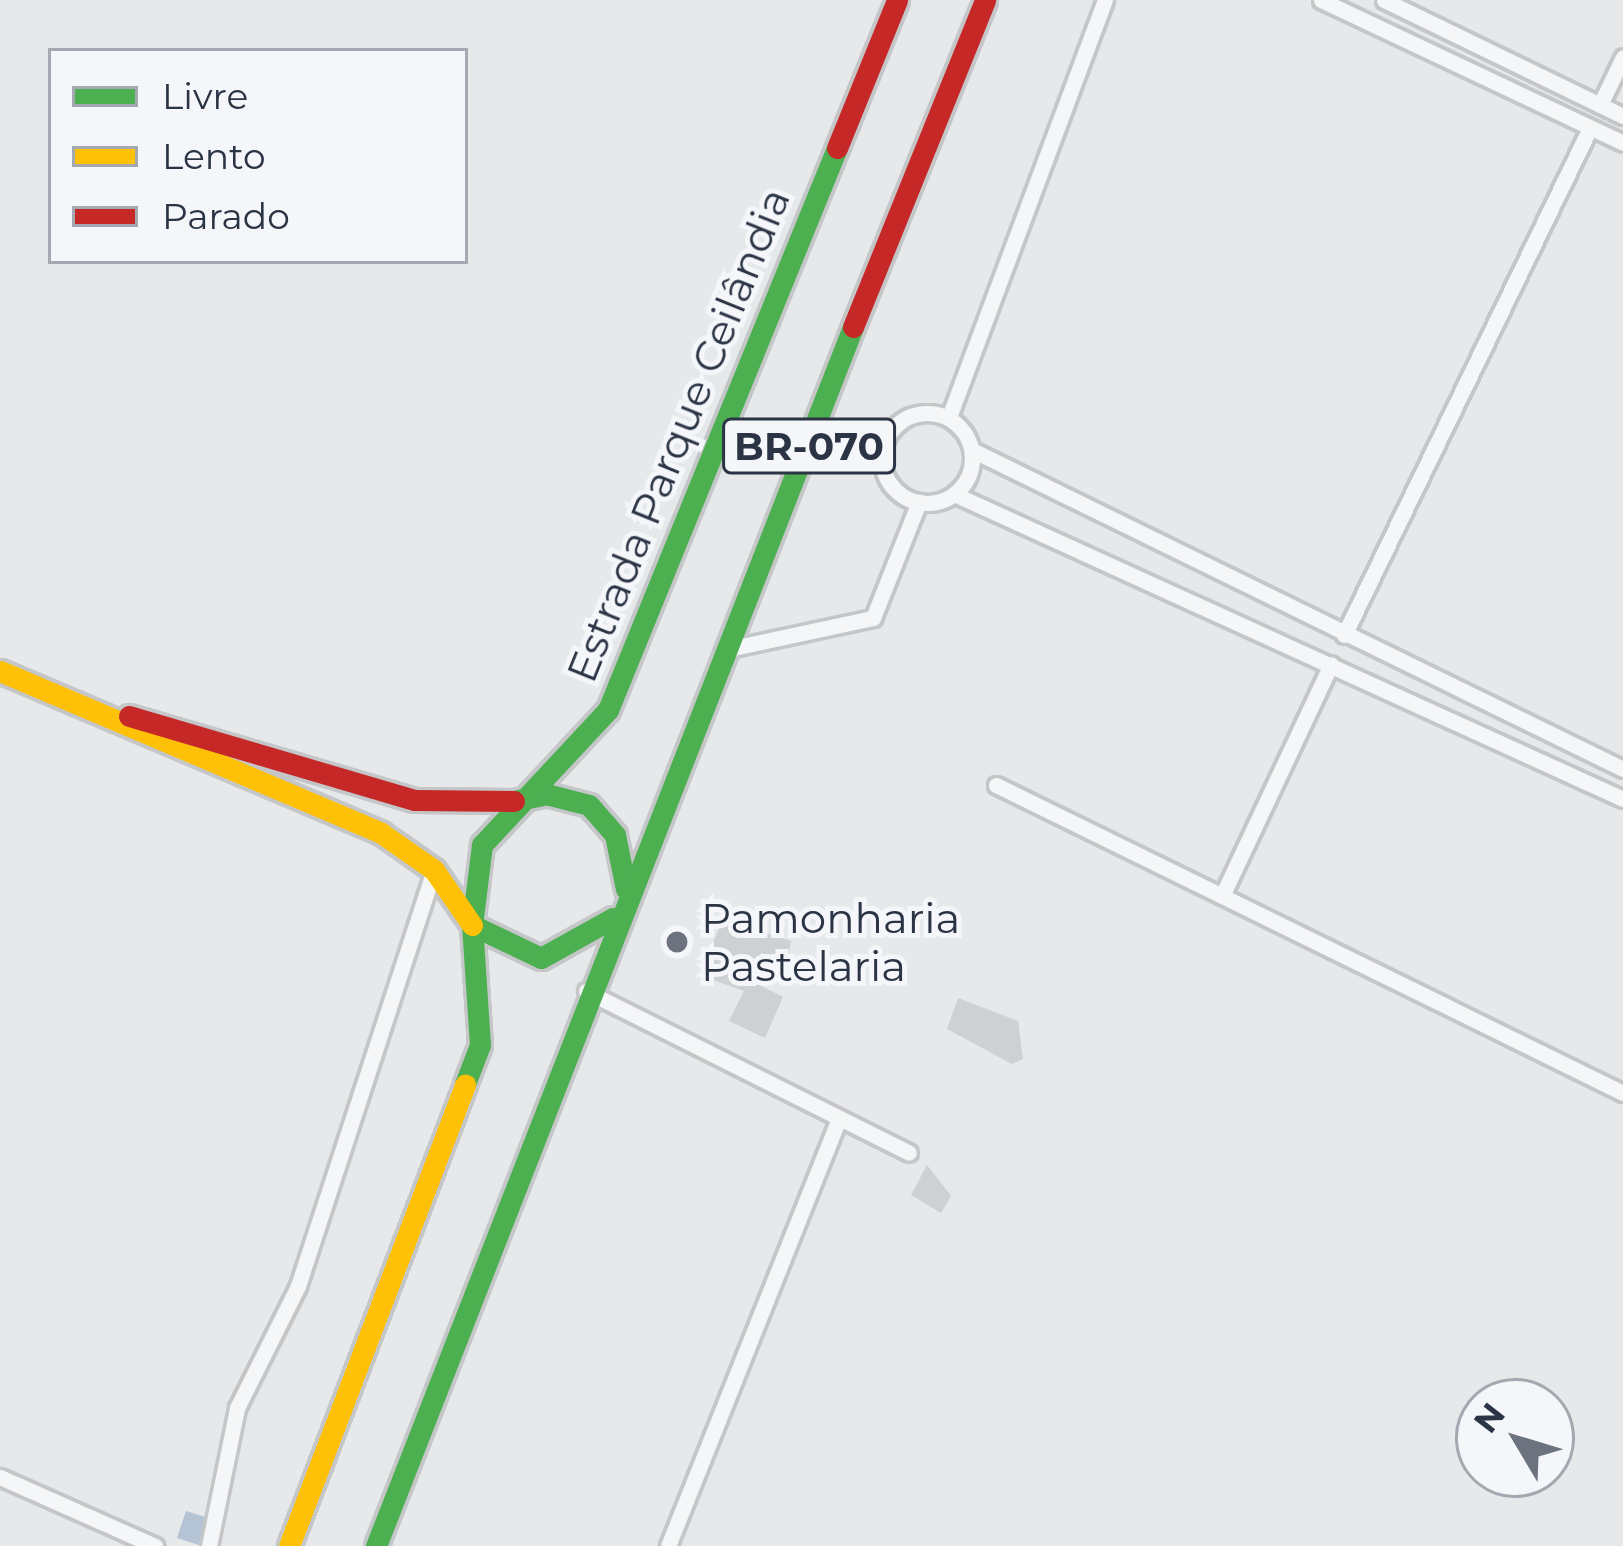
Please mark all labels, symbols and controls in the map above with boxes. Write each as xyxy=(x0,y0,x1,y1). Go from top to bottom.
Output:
legend xyxy=(48,48,468,264)
text: Livre xyxy=(162,74,248,118)
text: Lento xyxy=(162,134,266,178)
street label: Estrada Parque Ceilândia xyxy=(556,181,800,689)
text: Parado xyxy=(162,194,290,238)
road number: BR-070 xyxy=(722,413,896,479)
place label: Pamonharia Pastelaria xyxy=(701,893,960,992)
marker: Pamonharia Pastelaria xyxy=(664,929,690,955)
north arrow xyxy=(1455,1378,1575,1498)
text: N xyxy=(1465,1395,1513,1441)

